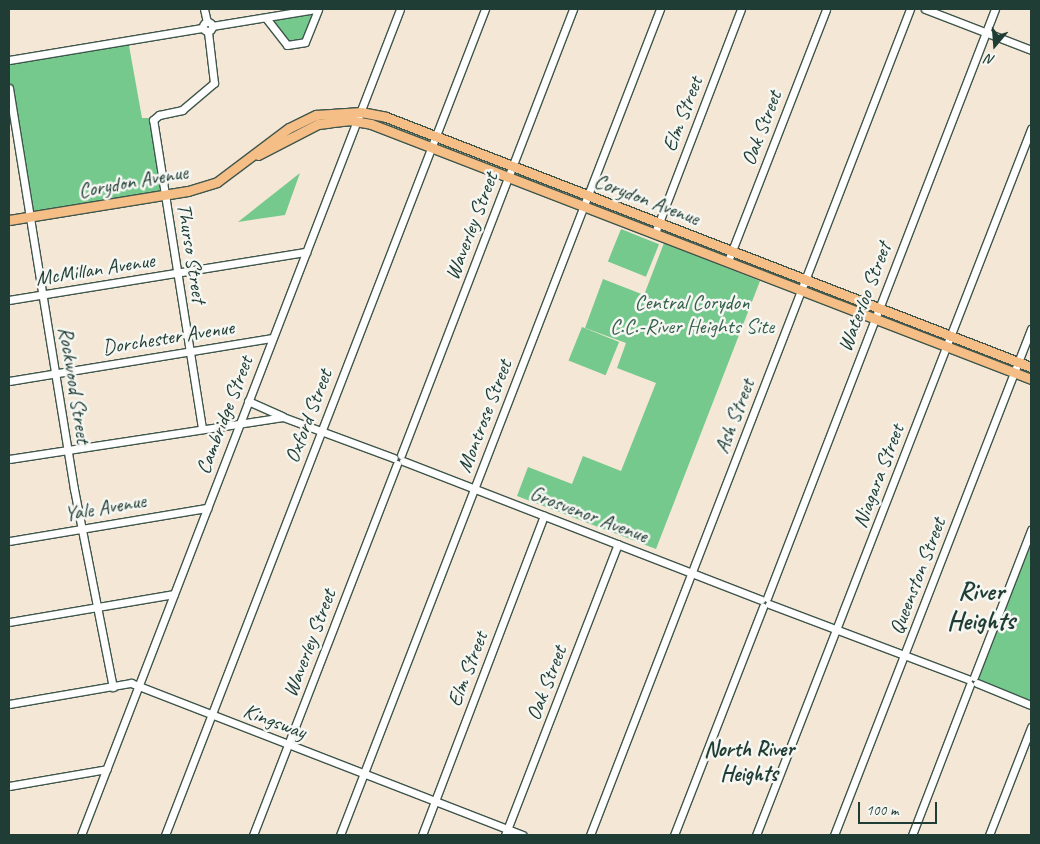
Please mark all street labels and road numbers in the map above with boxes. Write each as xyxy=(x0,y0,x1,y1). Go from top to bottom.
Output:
street label: Elm Street xyxy=(656,73,708,155)
street label: Oak Street xyxy=(735,87,787,169)
street label: Corydon Avenue xyxy=(76,159,190,203)
street label: Corydon Avenue xyxy=(591,167,703,231)
street label: Waverley Street xyxy=(439,168,503,284)
street label: Thurso Street xyxy=(172,201,212,305)
street label: Waterloo Street xyxy=(832,239,896,355)
street label: McMillan Avenue xyxy=(34,247,156,291)
street label: Dorchester Avenue xyxy=(100,314,236,360)
street label: Rockwood Street xyxy=(53,325,97,445)
street label: Cambridge Street xyxy=(190,352,258,478)
street label: Montrose Street xyxy=(451,356,517,476)
street label: Oxford Street xyxy=(279,366,337,466)
street label: Ash Street xyxy=(708,375,760,457)
street label: Niagara Street xyxy=(847,421,909,531)
street label: Grosvenor Avenue xyxy=(527,480,651,548)
street label: Yale Avenue xyxy=(62,487,148,527)
street label: Queenston Street xyxy=(883,514,951,638)
street label: Waverley Street xyxy=(277,585,341,701)
street label: Elm Street xyxy=(441,628,493,710)
street label: Oak Street xyxy=(520,642,572,724)
street label: Kingsway xyxy=(240,698,310,744)

